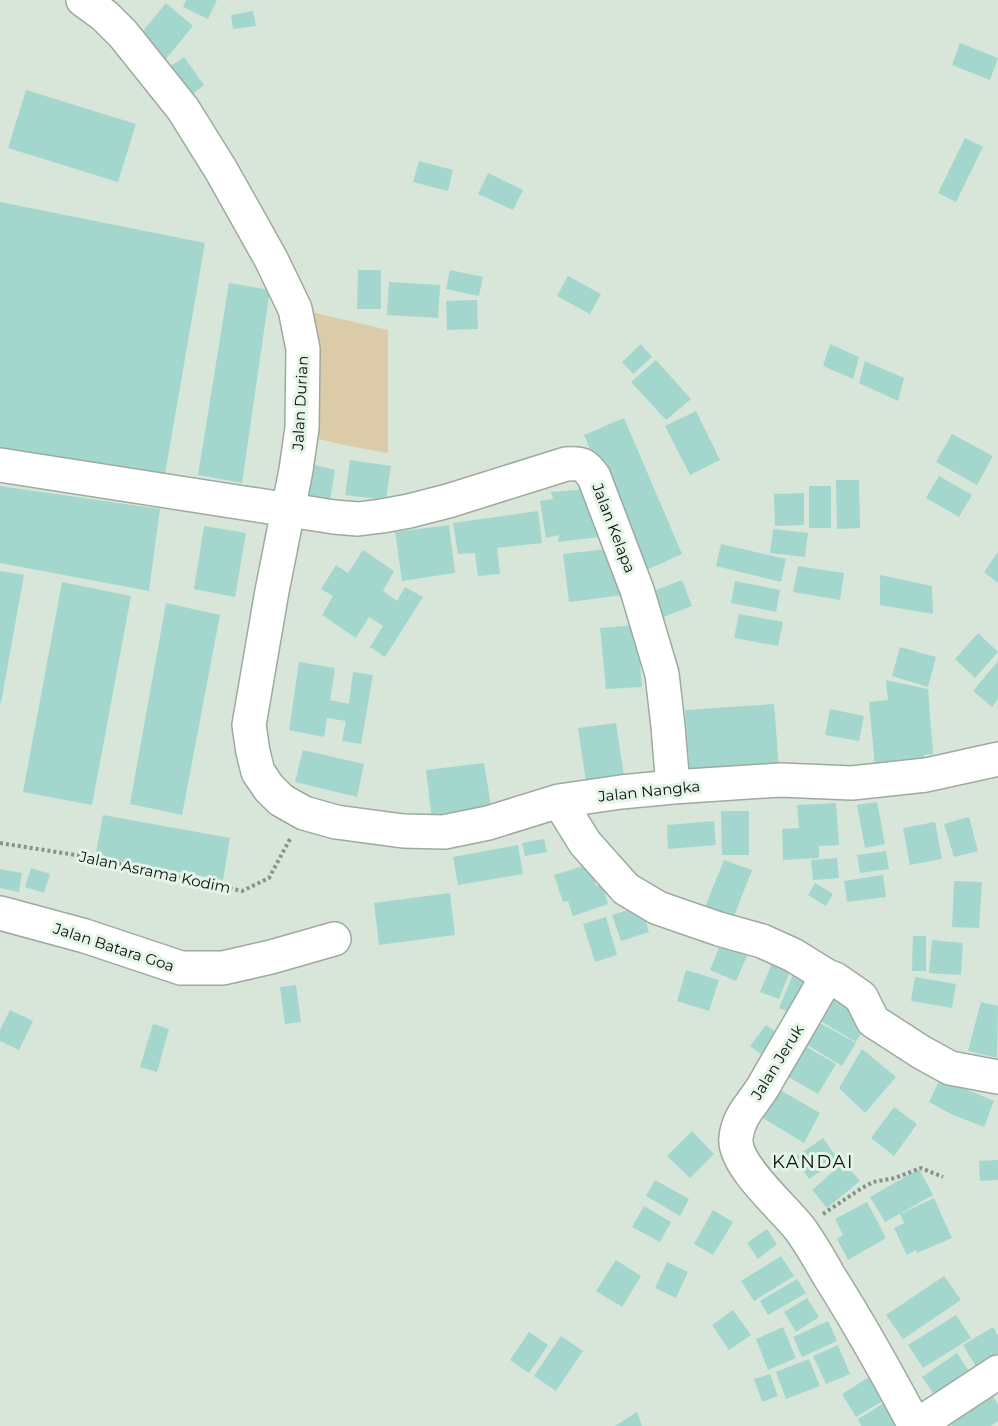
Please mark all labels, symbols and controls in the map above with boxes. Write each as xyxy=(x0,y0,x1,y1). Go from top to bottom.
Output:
street label: Jalan Durian xyxy=(288,355,312,452)
street label: Jalan Kelapa xyxy=(588,480,640,576)
street label: Jalan Nangka xyxy=(596,776,701,806)
street label: Jalan Asrama Kodim xyxy=(77,846,232,897)
street label: Jalan Batara Goa xyxy=(50,918,177,976)
street label: Jalan Jeruk xyxy=(746,1021,808,1104)
district label: KANDAI xyxy=(772,1151,854,1173)

